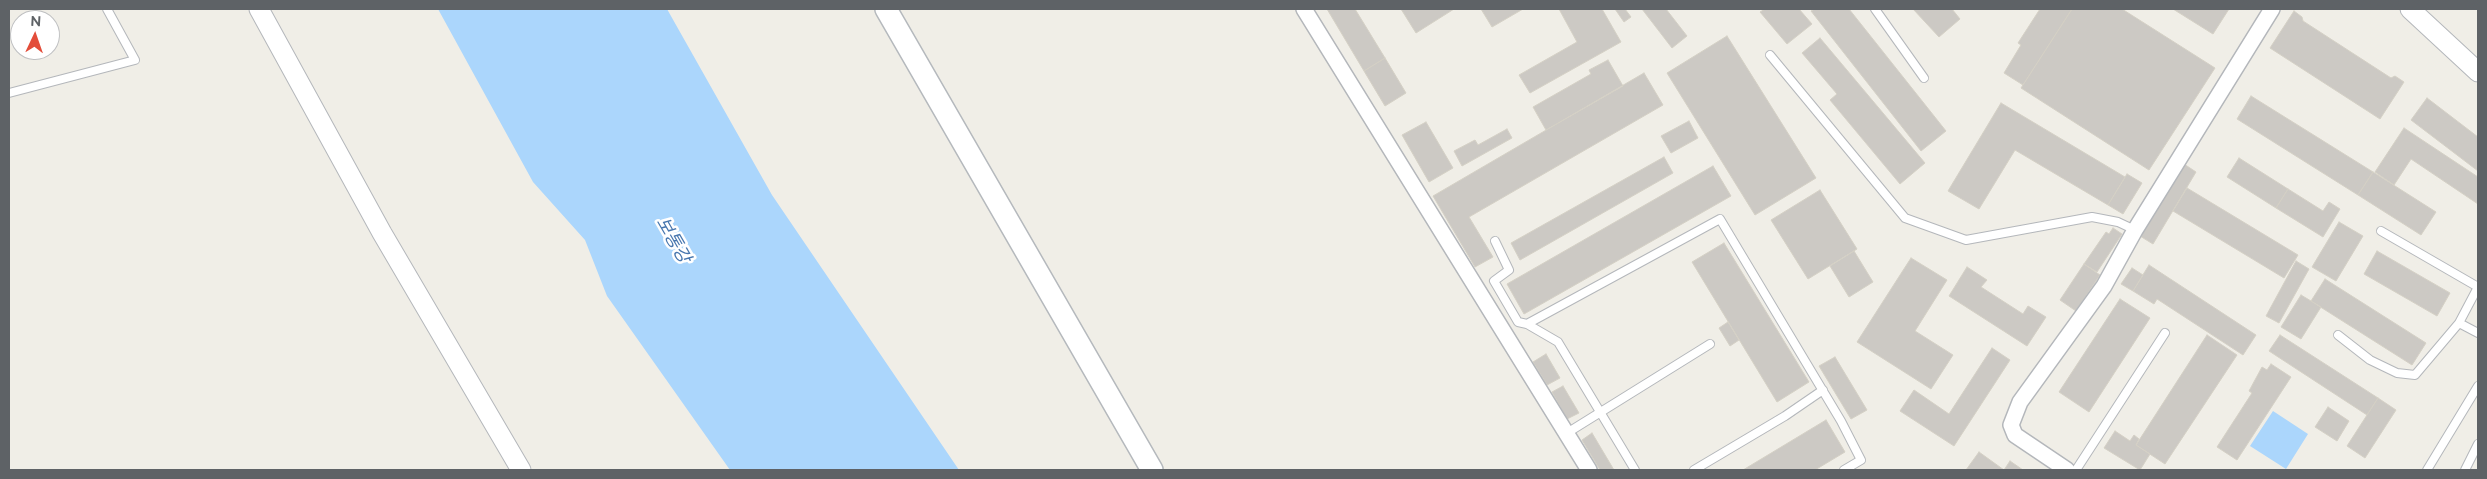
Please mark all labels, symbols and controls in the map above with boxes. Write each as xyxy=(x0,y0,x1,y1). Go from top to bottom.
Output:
north arrow xyxy=(10,10,60,60)
text: N xyxy=(30,13,41,29)
water label: 보통강 xyxy=(651,213,695,267)

